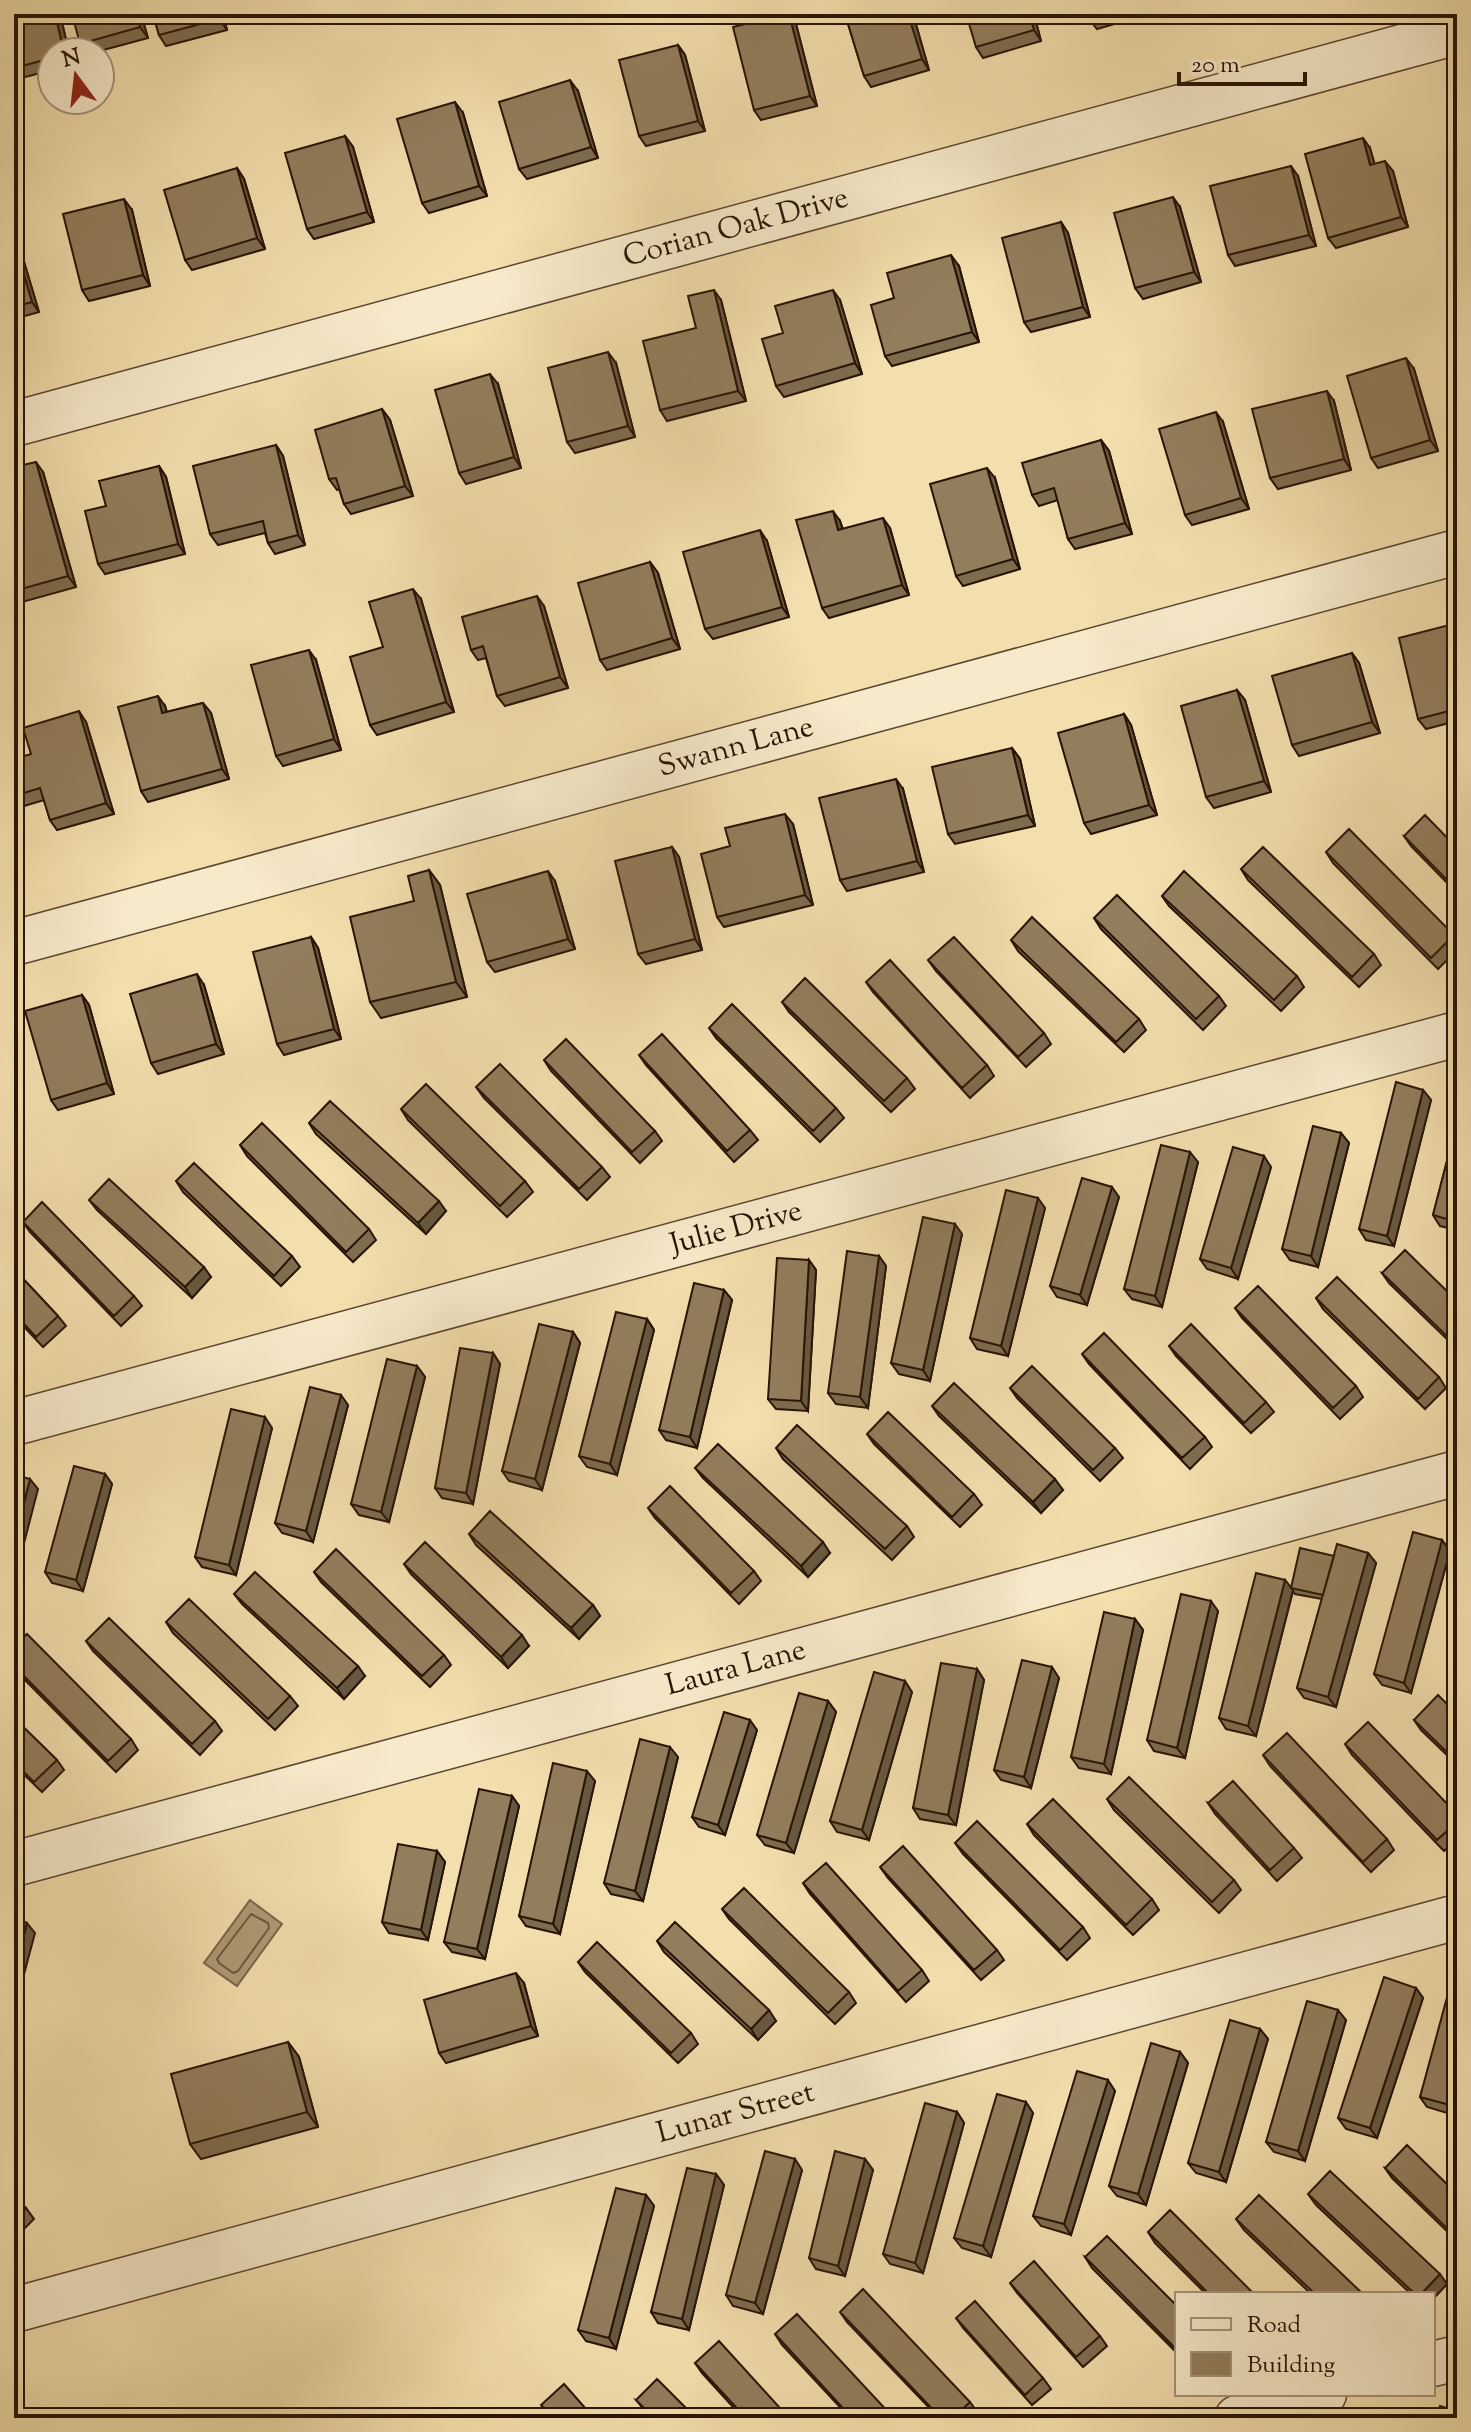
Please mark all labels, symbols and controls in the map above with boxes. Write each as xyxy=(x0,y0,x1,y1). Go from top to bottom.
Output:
north arrow xyxy=(36,36,116,116)
scale bar xyxy=(1179,36,1305,86)
text: N xyxy=(59,42,85,77)
text: 20 m xyxy=(1191,49,1240,83)
street label: Corian Oak Drive xyxy=(618,177,853,279)
street label: Swann Lane xyxy=(653,706,819,789)
street label: Julie Drive xyxy=(663,1190,807,1267)
street label: Laura Lane xyxy=(661,1629,811,1708)
street label: Lunar Street xyxy=(652,2071,819,2155)
legend xyxy=(1175,2292,1435,2396)
text: Road xyxy=(1247,2309,1301,2343)
text: Building xyxy=(1247,2349,1336,2383)

